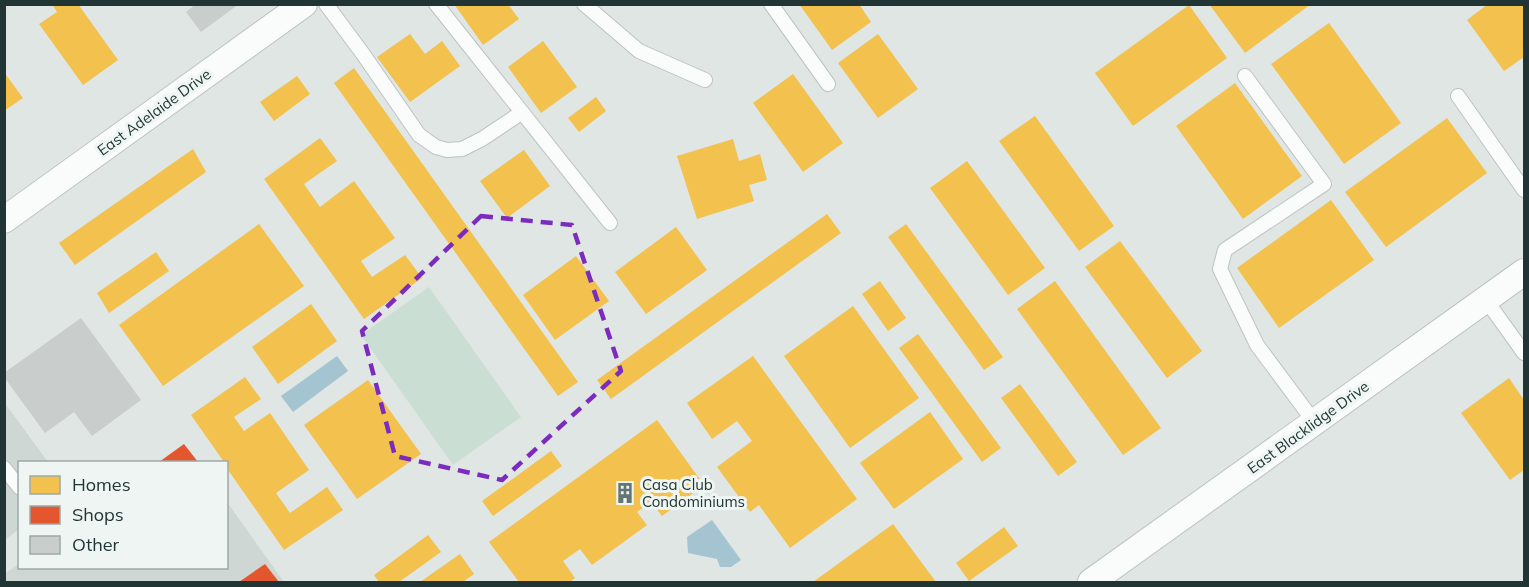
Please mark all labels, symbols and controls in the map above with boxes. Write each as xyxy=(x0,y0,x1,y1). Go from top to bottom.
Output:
street label: East Adelaide Drive xyxy=(93,64,215,160)
street label: East Blacklidge Drive xyxy=(1243,377,1373,477)
legend xyxy=(18,461,228,569)
text: Homes xyxy=(72,473,131,496)
place label: Casa Club Condominiums xyxy=(642,475,745,511)
building icon: Casa Club Condominiums xyxy=(613,481,637,505)
text: Shops xyxy=(72,503,124,526)
text: Other xyxy=(72,533,120,556)

